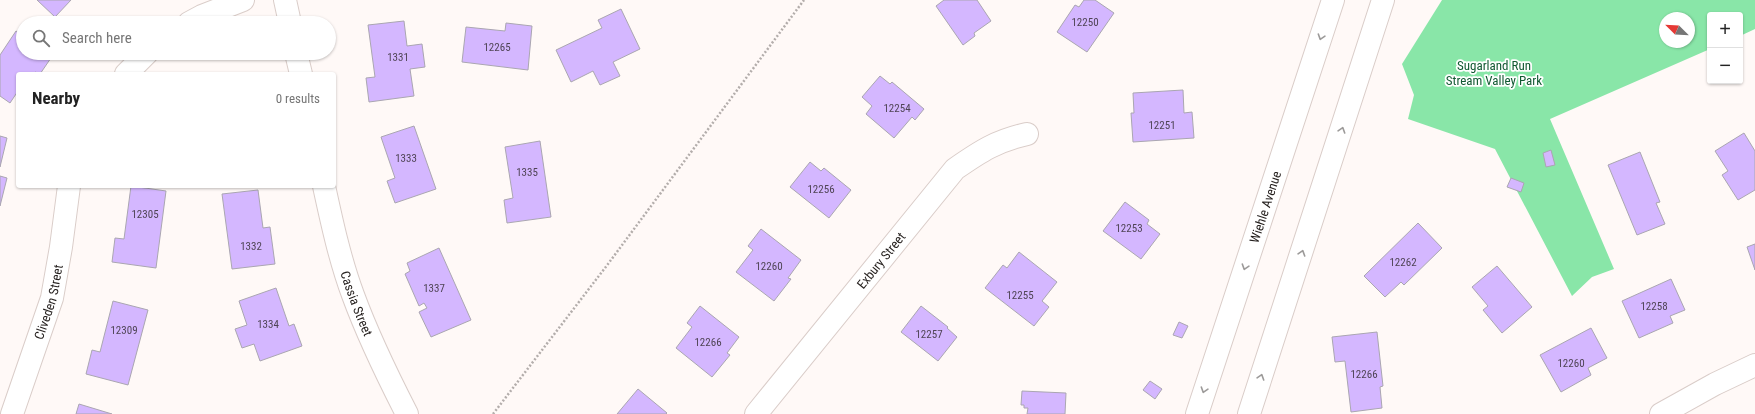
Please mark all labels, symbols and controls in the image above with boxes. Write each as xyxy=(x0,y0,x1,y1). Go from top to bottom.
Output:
north arrow xyxy=(1659,12,1695,48)
map controls xyxy=(1707,12,1743,84)
button: + xyxy=(1707,12,1743,48)
search box xyxy=(16,16,336,60)
house number: 12250 xyxy=(1071,16,1099,29)
icon: search xyxy=(30,27,52,49)
text: Search here xyxy=(62,29,132,47)
one-way arrow xyxy=(1317,33,1325,40)
house number: 12265 xyxy=(483,41,511,54)
button: − xyxy=(1707,48,1743,84)
house number: 1331 xyxy=(387,51,409,64)
park label: Sugarland Run Stream Valley Park xyxy=(1446,58,1542,88)
text: Nearby xyxy=(32,88,80,108)
text: 0 results xyxy=(276,91,320,106)
house number: 12254 xyxy=(883,102,911,115)
house number: 12251 xyxy=(1148,119,1176,132)
one-way arrow xyxy=(1337,126,1345,133)
house number: 1333 xyxy=(395,152,417,165)
house number: 1335 xyxy=(516,166,538,179)
street label: Wiehle Avenue xyxy=(1246,169,1284,245)
house number: 12256 xyxy=(807,183,835,196)
house number: 12305 xyxy=(131,208,159,221)
house number: 12253 xyxy=(1115,222,1143,235)
street label: Exbury Street xyxy=(854,229,908,291)
house number: 1332 xyxy=(240,240,262,253)
one-way arrow xyxy=(1297,250,1305,257)
house number: 12262 xyxy=(1389,256,1417,269)
house number: 12260 xyxy=(755,260,783,273)
street label: Cliveden Street xyxy=(31,263,65,341)
one-way arrow xyxy=(1241,263,1250,270)
street label: Cassia Street xyxy=(338,269,376,338)
house number: 1337 xyxy=(423,282,445,295)
house number: 12255 xyxy=(1006,289,1034,302)
house number: 12258 xyxy=(1640,300,1668,313)
house number: 1334 xyxy=(257,318,279,331)
house number: 12309 xyxy=(110,324,138,337)
house number: 12257 xyxy=(915,328,943,341)
house number: 12266 xyxy=(694,336,722,349)
house number: 12260 xyxy=(1557,357,1585,370)
house number: 12266 xyxy=(1350,368,1378,381)
one-way arrow xyxy=(1256,374,1265,381)
one-way arrow xyxy=(1201,387,1209,394)

